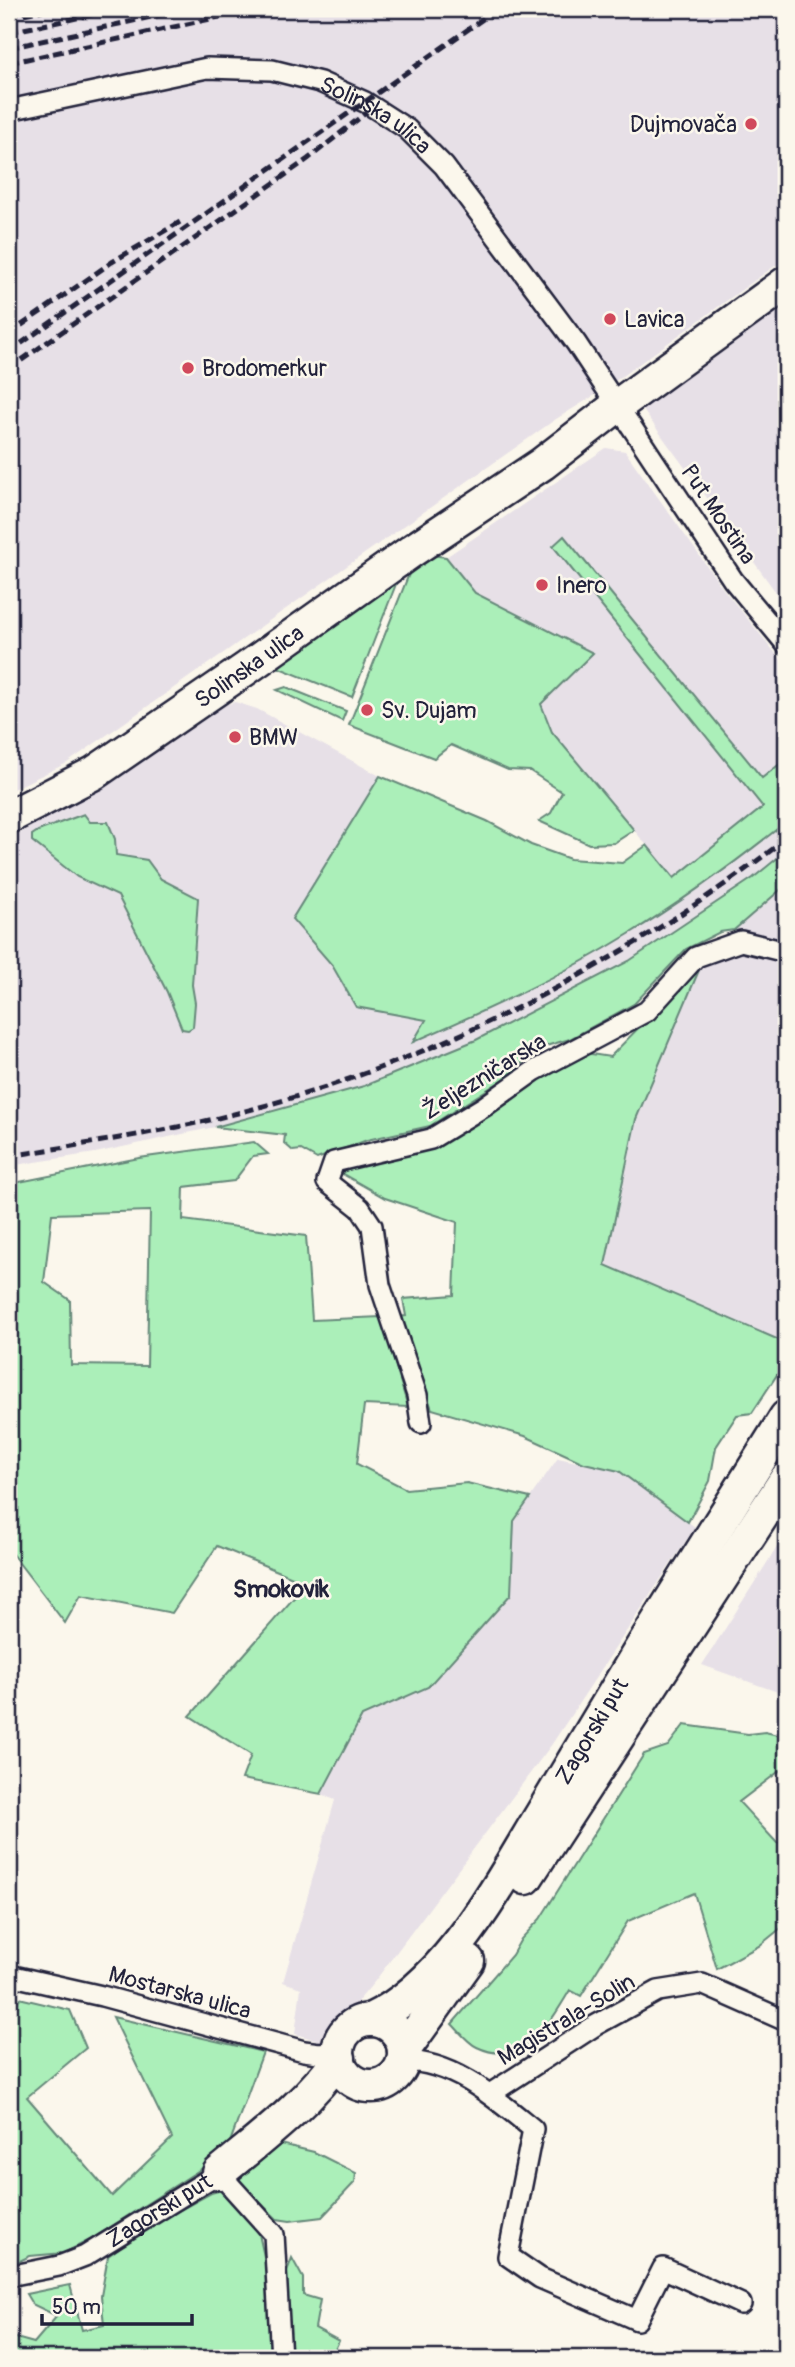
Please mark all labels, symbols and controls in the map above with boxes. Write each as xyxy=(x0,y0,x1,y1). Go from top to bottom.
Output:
street label: Solinska ulica xyxy=(315,70,438,160)
place label: Dujmovača xyxy=(630,110,737,139)
marker: Dujmovača xyxy=(743,116,759,132)
place label: Lavica xyxy=(624,305,685,334)
marker: Lavica xyxy=(602,311,618,327)
place label: Brodomerkur xyxy=(202,354,327,383)
marker: Brodomerkur xyxy=(180,360,196,376)
street label: Put Mostina xyxy=(675,459,763,570)
place label: Inero xyxy=(556,571,607,600)
marker: Inero xyxy=(534,577,550,593)
street label: Solinska ulica xyxy=(189,618,310,715)
place label: Sv. Dujam xyxy=(381,696,477,725)
marker: Sv. Dujam xyxy=(359,702,375,718)
place label: BMW xyxy=(249,723,298,752)
marker: BMW xyxy=(227,729,243,745)
street label: Željezničarska xyxy=(417,1027,551,1126)
district label: Smokovik xyxy=(233,1575,330,1604)
street label: Zagorski put xyxy=(549,1672,635,1790)
street label: Mostarska ulica xyxy=(105,1960,254,2025)
street label: Magistrala-Solin xyxy=(492,1967,640,2072)
street label: Zagorski put xyxy=(101,2166,218,2254)
scale bar xyxy=(42,2283,192,2327)
text: 50 m xyxy=(52,2294,101,2321)

